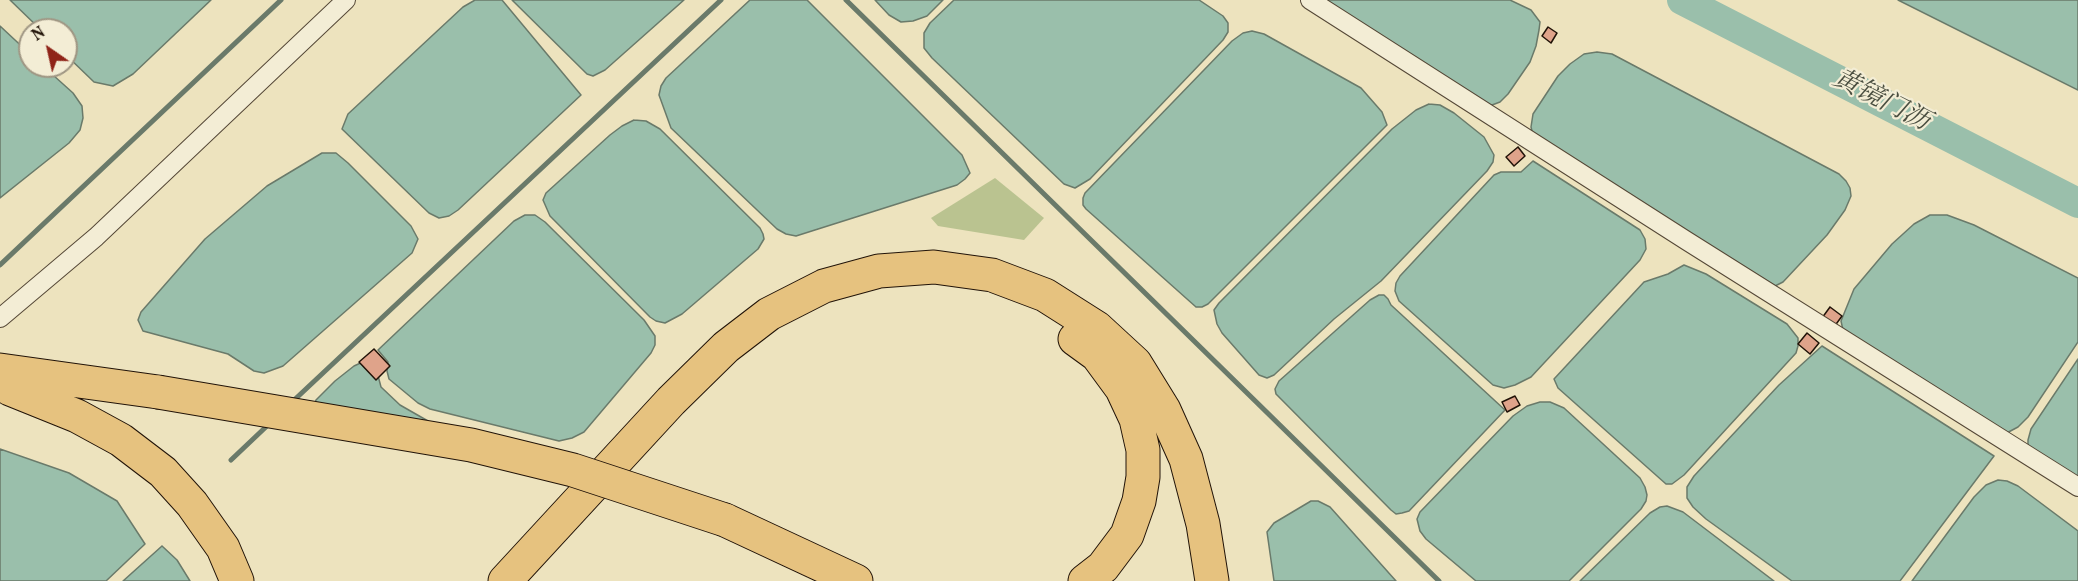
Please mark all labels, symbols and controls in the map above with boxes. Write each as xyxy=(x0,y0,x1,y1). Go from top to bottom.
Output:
north arrow xyxy=(18,18,78,78)
text: N xyxy=(28,22,50,47)
water label: 黄镜门沥 xyxy=(1827,64,1933,140)

